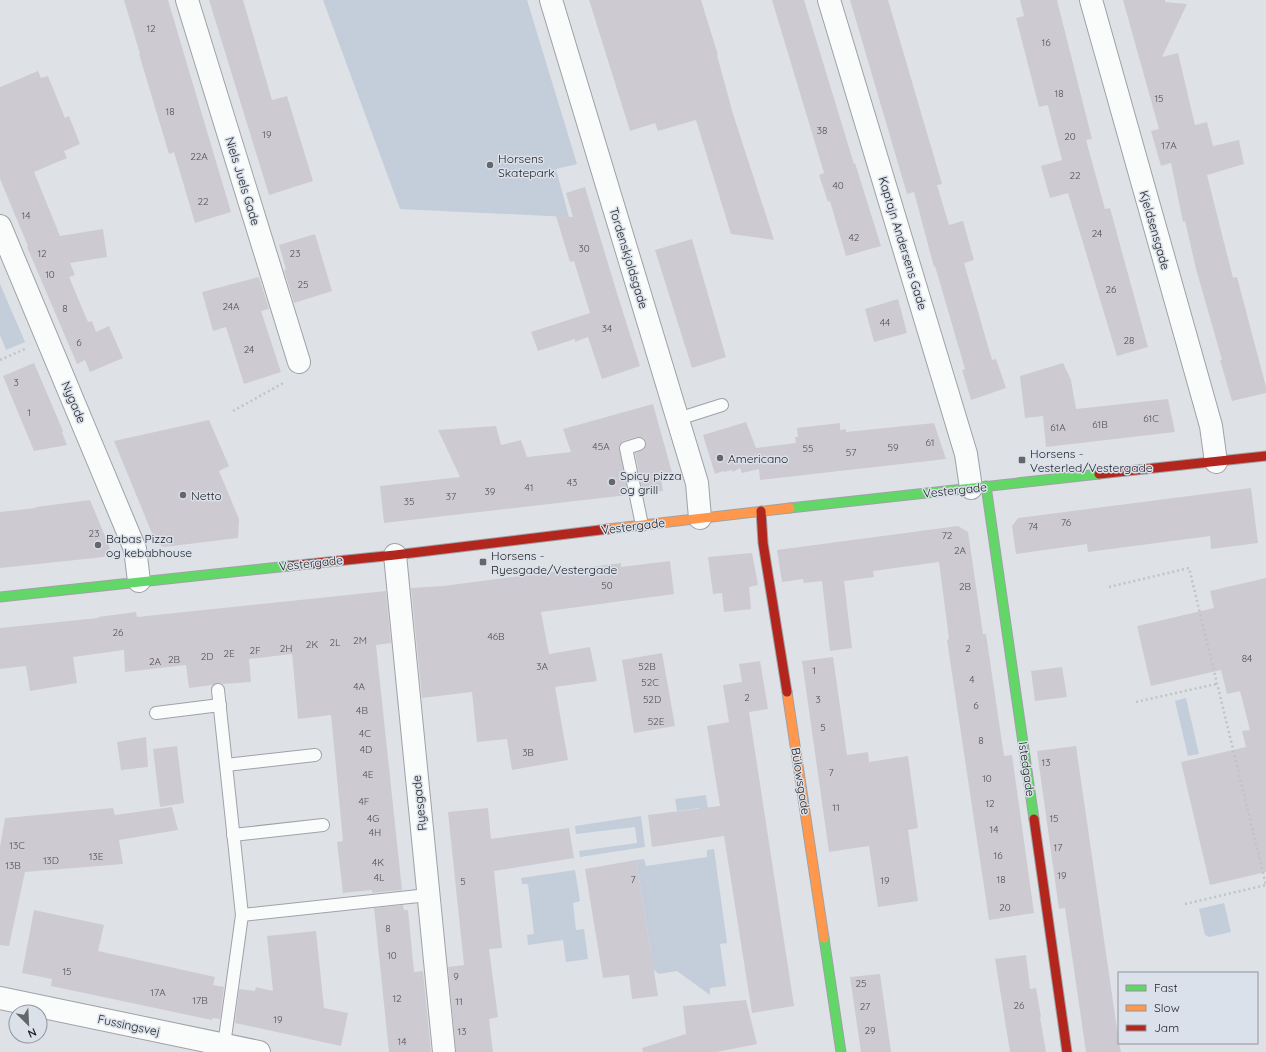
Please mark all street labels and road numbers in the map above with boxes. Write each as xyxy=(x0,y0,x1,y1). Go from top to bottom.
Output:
street label: Niels Juels Gade xyxy=(222,135,264,227)
street label: Kaptajn Andersens Gade xyxy=(876,174,931,312)
street label: Kjeldsensgade xyxy=(1137,189,1174,272)
street label: Tordenskjoldsgade xyxy=(606,206,652,311)
street label: Nygade xyxy=(58,379,90,425)
street label: Vestergade xyxy=(922,479,988,501)
street label: Vestergade xyxy=(600,515,666,537)
street label: Vestergade xyxy=(278,552,344,574)
street label: Istedgade xyxy=(1016,740,1038,798)
street label: Bülowsgade xyxy=(788,746,814,816)
street label: Ryesgade xyxy=(409,774,429,832)
street label: Fussingsvej xyxy=(96,1011,162,1039)

